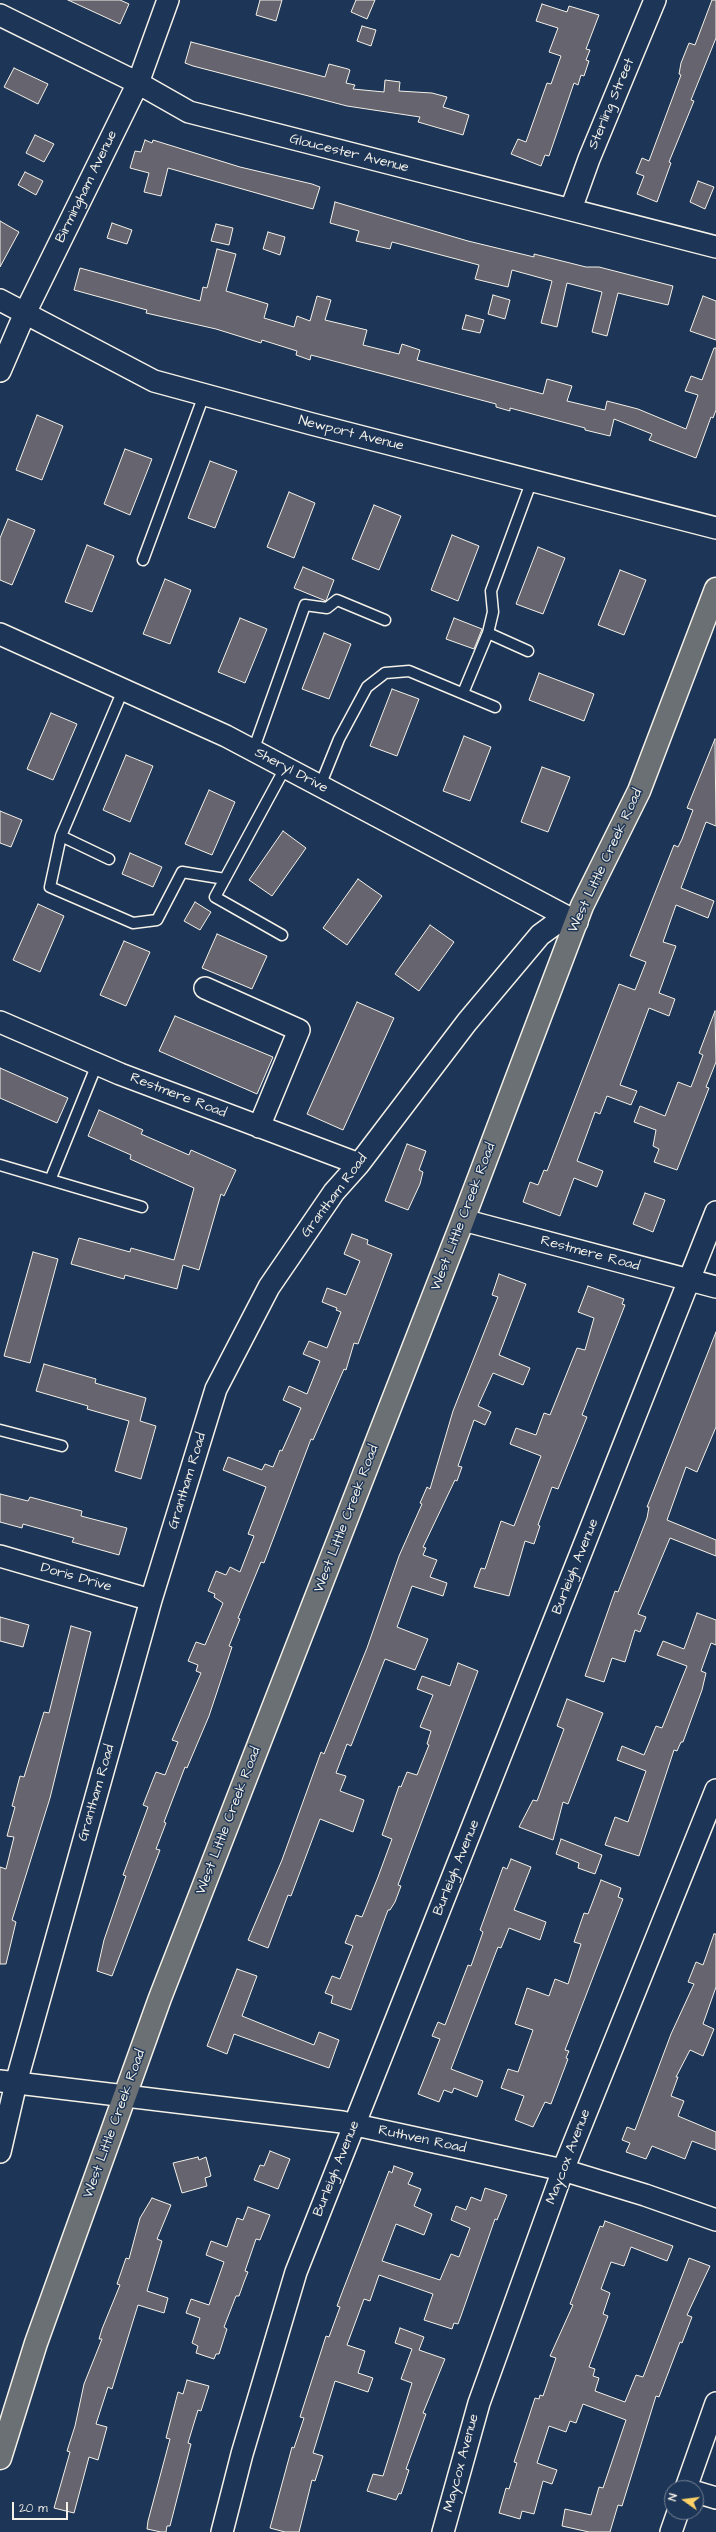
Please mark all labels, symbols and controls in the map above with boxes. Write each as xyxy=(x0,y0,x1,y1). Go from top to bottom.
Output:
street label: Sterling Street xyxy=(585,56,639,152)
street label: Birmingham Avenue xyxy=(52,128,122,246)
street label: Gloucester Avenue xyxy=(288,131,410,177)
street label: Newport Avenue xyxy=(297,413,405,455)
street label: Sheryl Drive xyxy=(252,745,330,797)
street label: West Little Creek Road xyxy=(565,786,647,936)
street label: Restmere Road xyxy=(127,1070,229,1122)
street label: West Little Creek Road xyxy=(428,1141,500,1293)
street label: Grantham Road xyxy=(298,1151,372,1241)
street label: Restmere Road xyxy=(539,1233,641,1275)
street label: Grantham Road xyxy=(165,1431,211,1531)
street label: West Little Creek Road xyxy=(311,1443,383,1595)
street label: Burleigh Avenue xyxy=(549,1517,603,1617)
street label: Doris Drive xyxy=(39,1560,113,1596)
street label: Grantham Road xyxy=(75,1743,119,1843)
street label: West Little Creek Road xyxy=(193,1745,265,1897)
street label: Burleigh Avenue xyxy=(430,1818,484,1918)
street label: West Little Creek Road xyxy=(80,2048,150,2200)
street label: Maycox Avenue xyxy=(543,2107,595,2207)
street label: Burleigh Avenue xyxy=(310,2119,364,2219)
street label: Ruthven Road xyxy=(377,2123,467,2157)
street label: Maycox Avenue xyxy=(441,2412,483,2514)
north arrow xyxy=(664,2480,704,2520)
text: N xyxy=(665,2492,681,2502)
scale bar xyxy=(14,2494,70,2520)
text: 20 m xyxy=(19,2500,48,2517)

